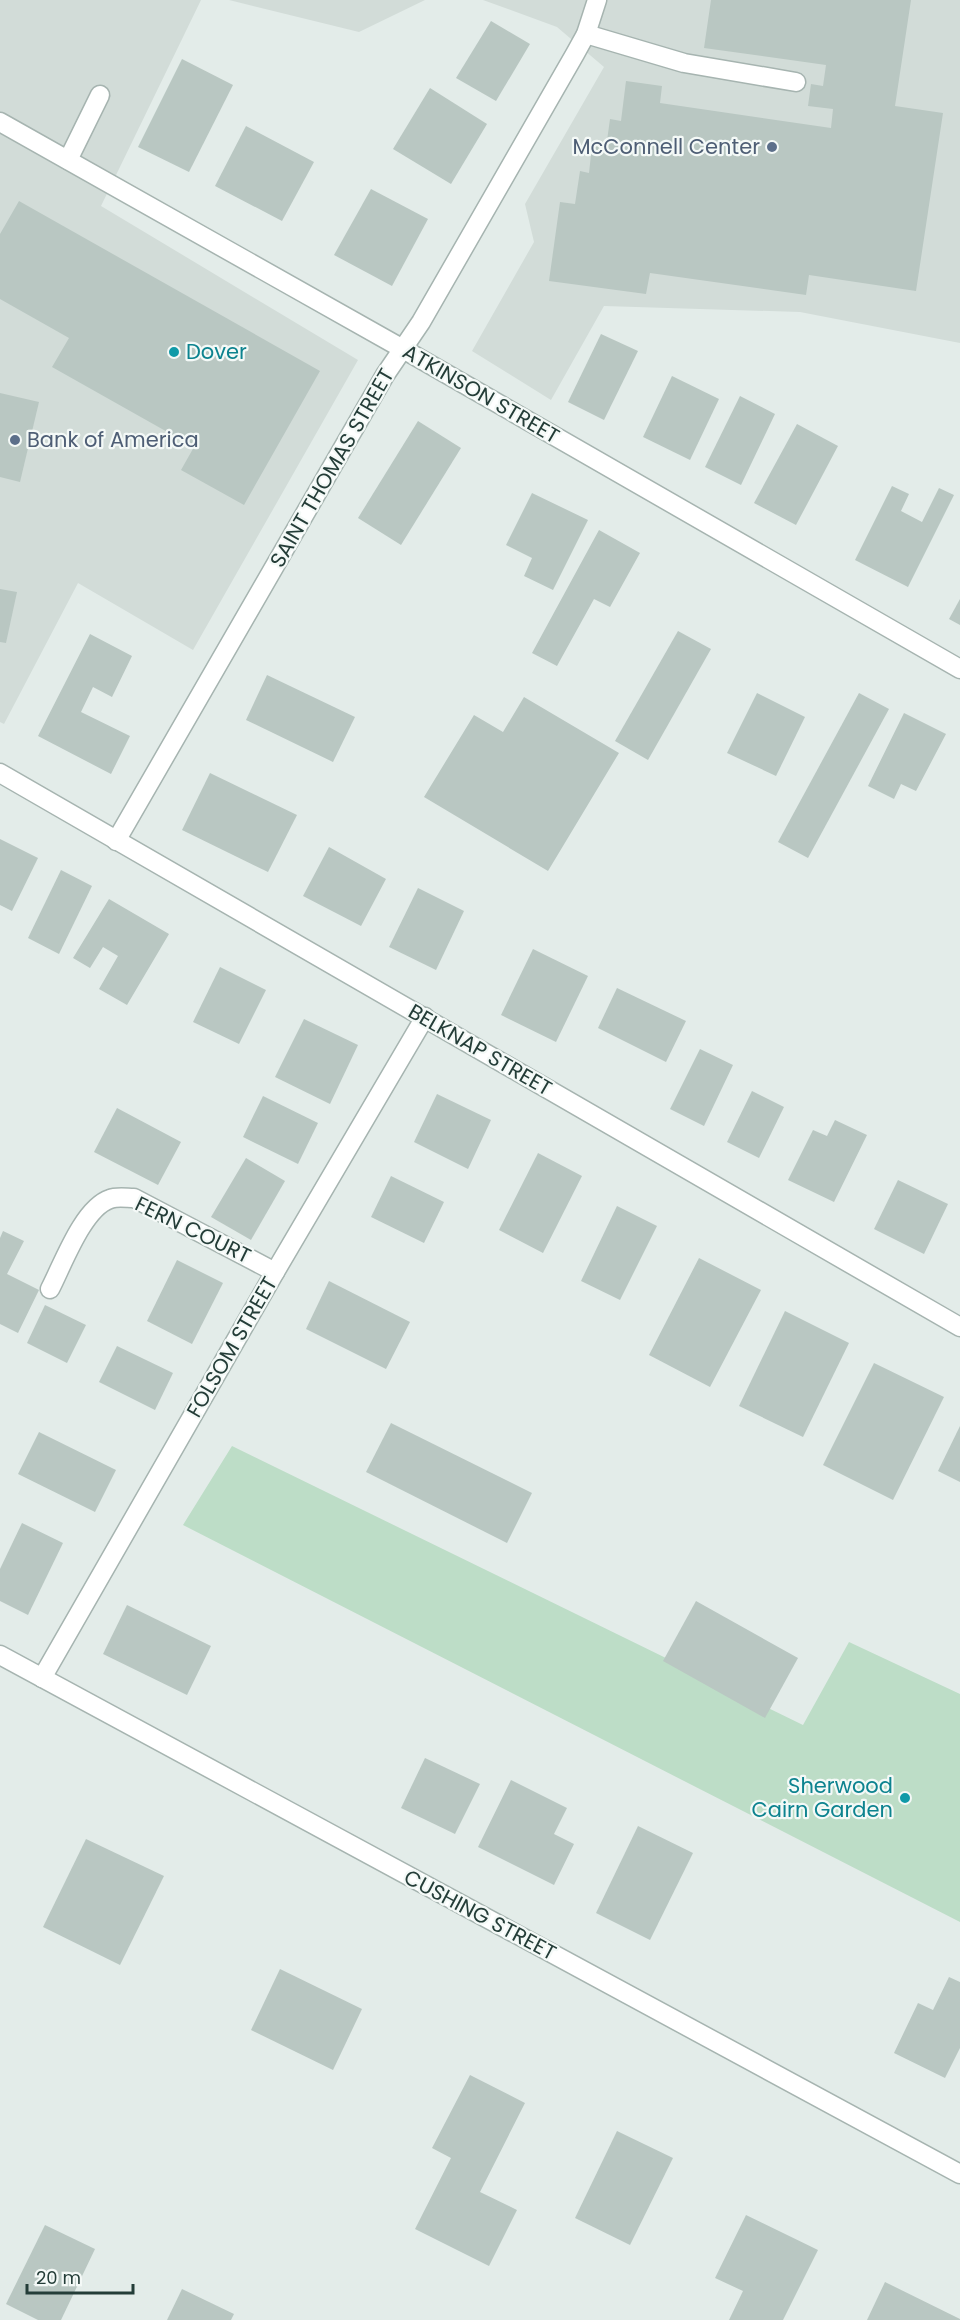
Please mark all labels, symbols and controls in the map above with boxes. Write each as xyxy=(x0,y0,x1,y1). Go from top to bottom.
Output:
place label: McConnell Center xyxy=(573,132,760,161)
marker: McConnell Center xyxy=(765,140,779,154)
place label: Dover xyxy=(186,337,247,366)
street label: ATKINSON STREET xyxy=(398,337,565,450)
marker: Dover xyxy=(167,345,181,359)
street label: SAINT THOMAS STREET xyxy=(263,363,400,573)
place label: Bank of America xyxy=(27,425,199,454)
marker: Bank of America xyxy=(8,433,22,447)
street label: BELKNAP STREET xyxy=(403,997,557,1102)
street label: FERN COURT xyxy=(130,1189,256,1270)
street label: FOLSOM STREET xyxy=(179,1271,284,1422)
place label: Sherwood Cairn Garden xyxy=(752,1771,893,1824)
marker: Sherwood Cairn Garden xyxy=(898,1791,912,1805)
street label: CUSHING STREET xyxy=(399,1862,561,1967)
scale bar xyxy=(27,2257,134,2295)
text: 20 m xyxy=(36,2265,81,2290)

